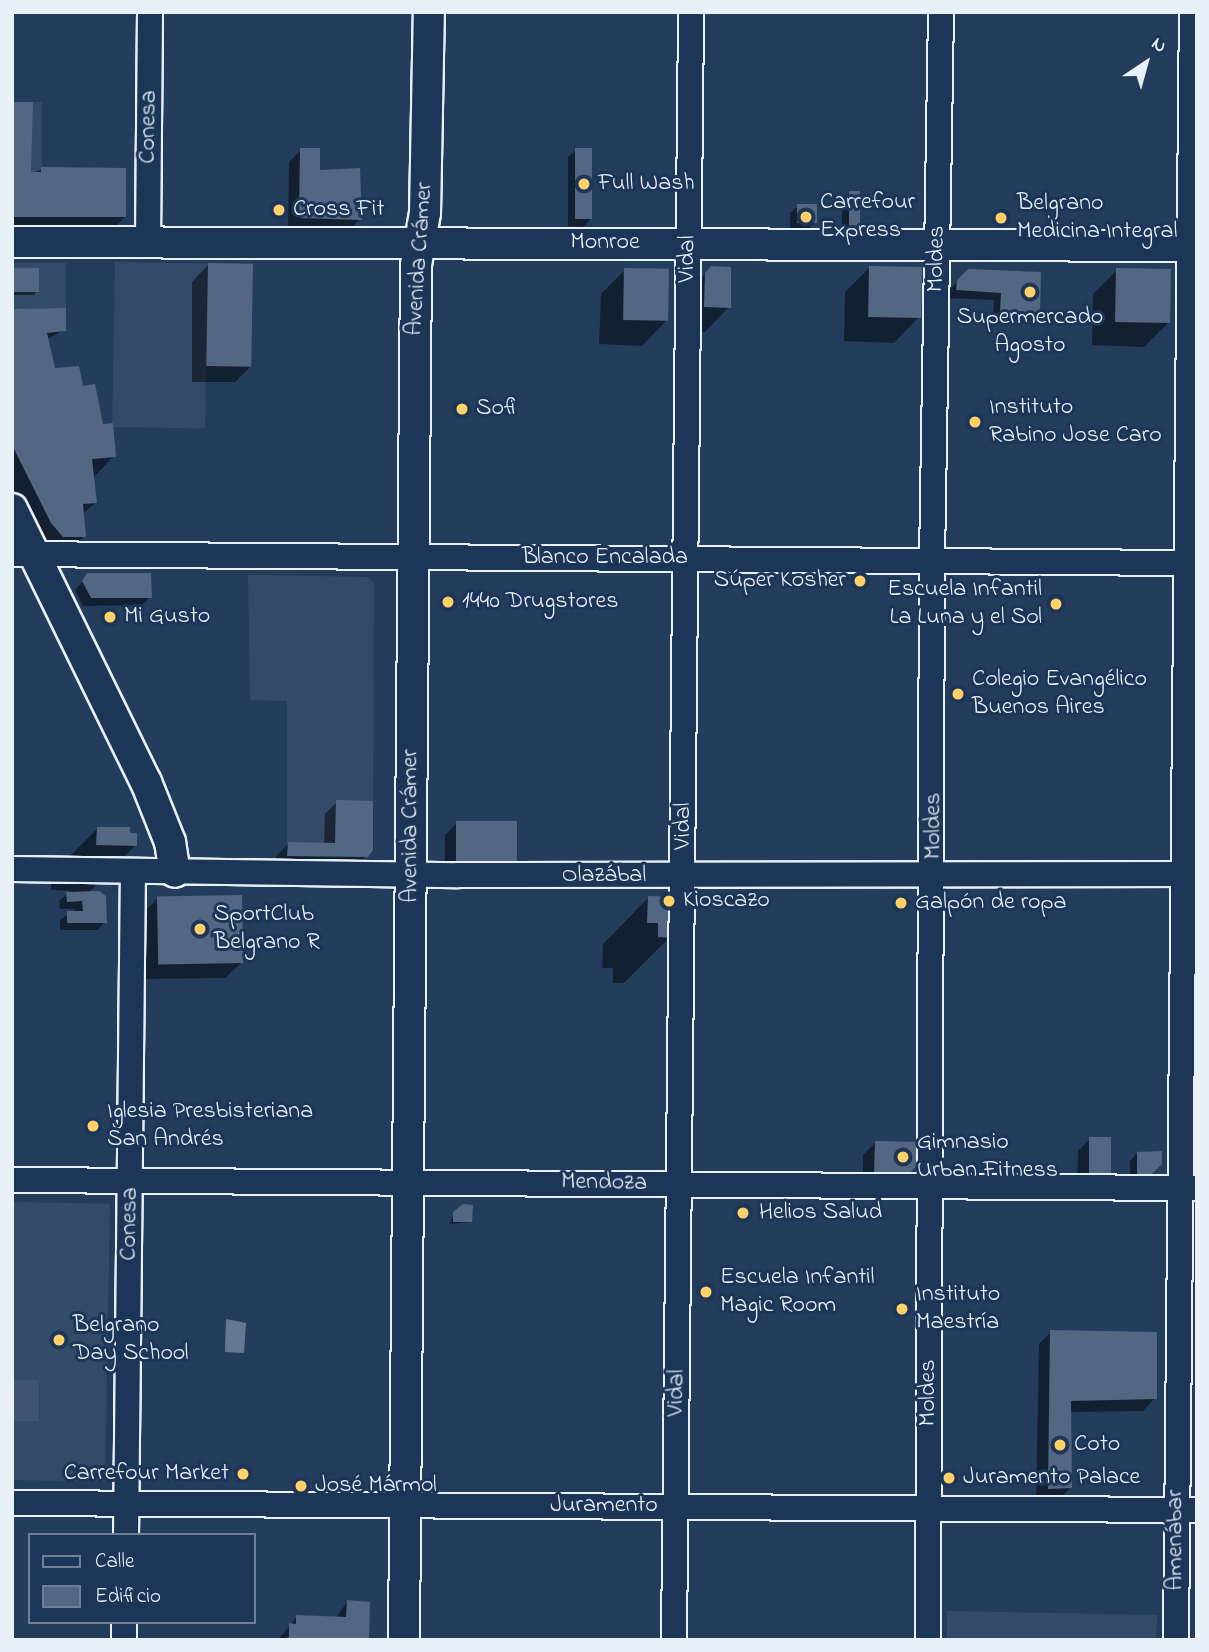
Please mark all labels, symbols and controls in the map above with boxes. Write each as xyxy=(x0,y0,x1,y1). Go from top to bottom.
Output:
north arrow xyxy=(1111,28,1181,98)
text: N xyxy=(1146,31,1172,60)
street label: Conesa xyxy=(134,90,164,164)
place label: Full Wash xyxy=(598,170,695,198)
marker: Full Wash xyxy=(576,176,592,192)
street label: Avenida Crámer xyxy=(400,181,440,337)
place label: Carrefour Express xyxy=(820,189,915,245)
place label: Belgrano Medicina Integral xyxy=(1017,190,1177,246)
place label: Cross Fit xyxy=(293,196,384,224)
marker: Cross Fit xyxy=(271,202,287,218)
marker: Belgrano Medicina Integral xyxy=(991,208,1011,228)
marker: Carrefour Express xyxy=(798,209,814,225)
street label: Moldes xyxy=(922,225,952,293)
street label: Monroe xyxy=(570,229,640,257)
street label: Vidal xyxy=(673,235,703,283)
marker: Supermercado Agosto xyxy=(1022,284,1038,300)
place label: Supermercado Agosto xyxy=(957,304,1103,360)
place label: Instituto Rabino Jose Caro xyxy=(989,394,1162,450)
place label: Sofi xyxy=(476,395,519,423)
marker: Sofi xyxy=(454,401,470,417)
marker: Instituto Rabino Jose Caro xyxy=(967,414,983,430)
street label: Blanco Encalada xyxy=(522,544,688,572)
place label: Súper Kosher xyxy=(714,567,846,595)
marker: Súper Kosher xyxy=(852,573,868,589)
place label: Escuela Infantil La Luna y el Sol xyxy=(887,576,1042,632)
place label: 1440 Drugstores xyxy=(462,588,618,616)
marker: 1440 Drugstores xyxy=(440,594,456,610)
marker: Escuela Infantil La Luna y el Sol xyxy=(1048,596,1064,612)
place label: Mi Gusto xyxy=(124,603,210,631)
marker: Mi Gusto xyxy=(102,609,118,625)
place label: Colegio Evangélico Buenos Aires xyxy=(972,666,1147,722)
marker: Colegio Evangélico Buenos Aires xyxy=(950,686,966,702)
street label: Avenida Crámer xyxy=(397,749,425,903)
street label: Moldes xyxy=(920,793,948,859)
street label: Vidal xyxy=(670,802,698,850)
street label: Olazábal xyxy=(562,862,646,890)
place label: Kioscazo xyxy=(683,887,770,915)
place label: Galpón de ropa xyxy=(915,889,1067,917)
marker: Kioscazo xyxy=(661,893,677,909)
marker: Galpón de ropa xyxy=(893,895,909,911)
place label: SportClub Belgrano R xyxy=(214,901,320,957)
marker: SportClub Belgrano R xyxy=(192,921,208,937)
place label: Iglesia Presbisteriana San Andrés xyxy=(107,1098,313,1154)
marker: Iglesia Presbisteriana San Andrés xyxy=(85,1118,101,1134)
place label: Gimnasio Urban Fitness xyxy=(917,1129,1058,1185)
marker: Gimnasio Urban Fitness xyxy=(895,1149,911,1165)
street label: Mendoza xyxy=(561,1168,647,1198)
street label: Conesa xyxy=(115,1187,145,1261)
place label: Helios Salud xyxy=(759,1199,882,1227)
marker: Helios Salud xyxy=(733,1203,753,1223)
place label: Escuela Infantil Magic Room xyxy=(720,1264,875,1320)
place label: Instituto Maestría xyxy=(916,1281,1000,1337)
marker: Escuela Infantil Magic Room xyxy=(698,1284,714,1300)
marker: Instituto Maestría xyxy=(894,1301,910,1317)
place label: Belgrano Day School xyxy=(73,1312,189,1368)
marker: Belgrano Day School xyxy=(51,1332,67,1348)
street label: Moldes xyxy=(915,1360,943,1426)
street label: Vidal xyxy=(662,1369,692,1417)
place label: Coto xyxy=(1074,1431,1120,1459)
marker: Coto xyxy=(1052,1437,1068,1453)
place label: Carrefour Market xyxy=(64,1460,229,1488)
place label: Juramento Palace xyxy=(963,1464,1140,1492)
marker: Carrefour Market xyxy=(235,1466,251,1482)
marker: Juramento Palace xyxy=(941,1470,957,1486)
place label: José Mármol xyxy=(315,1472,437,1500)
marker: José Mármol xyxy=(293,1478,309,1494)
street label: Amenábar xyxy=(1162,1489,1190,1591)
street label: Juramento xyxy=(550,1492,658,1520)
legend xyxy=(28,1533,256,1624)
text: Calle xyxy=(95,1547,134,1577)
text: Edificio xyxy=(95,1582,161,1612)

